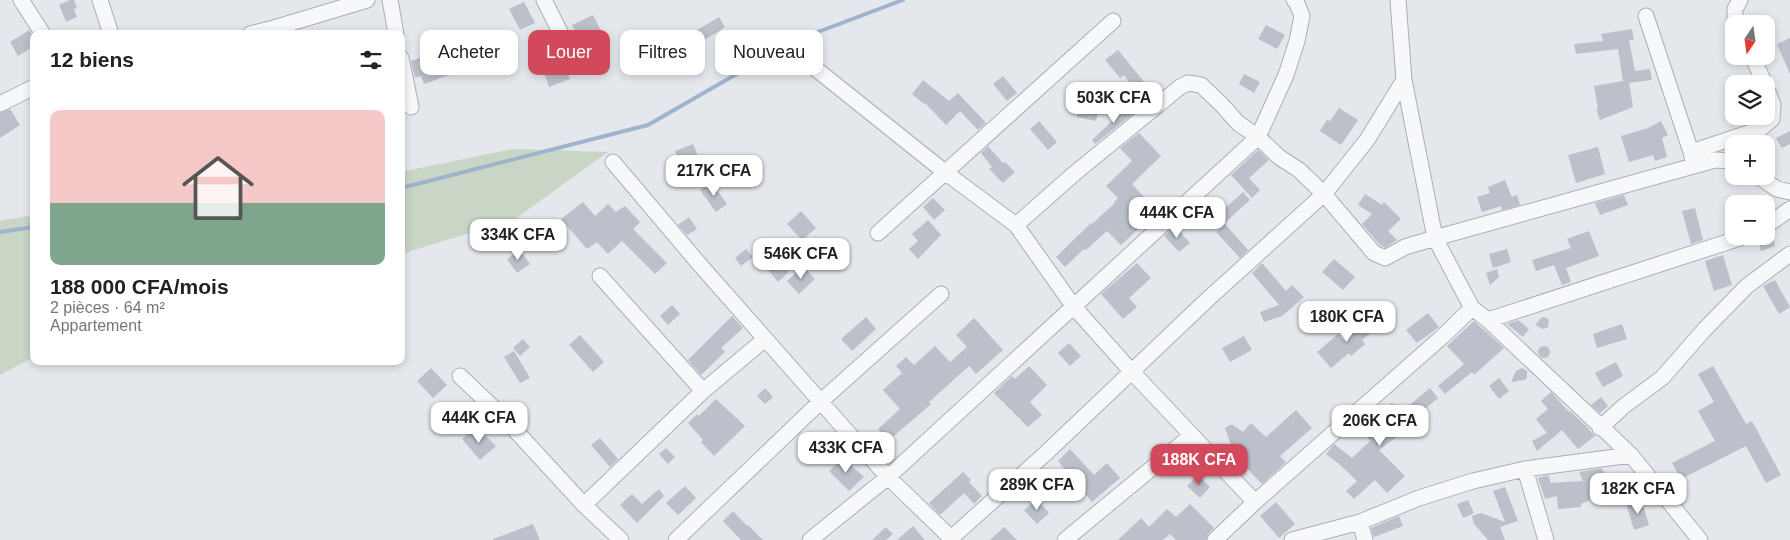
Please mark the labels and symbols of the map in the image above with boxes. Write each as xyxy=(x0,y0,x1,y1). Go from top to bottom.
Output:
north arrow xyxy=(1725,15,1775,65)
pin: 503K CFA xyxy=(1062,82,1166,124)
pin: 217K CFA xyxy=(662,154,766,197)
pin: 444K CFA xyxy=(1125,196,1229,239)
pin: 334K CFA xyxy=(466,218,570,261)
pin: 546K CFA xyxy=(749,238,853,280)
pin: 180K CFA xyxy=(1295,300,1399,343)
pin: 444K CFA xyxy=(427,402,531,444)
pin: 206K CFA xyxy=(1328,404,1432,447)
pin: 433K CFA xyxy=(794,432,898,474)
pin: 188K CFA xyxy=(1147,444,1251,486)
pin: 289K CFA xyxy=(985,468,1089,511)
pin: 182K CFA xyxy=(1586,472,1690,515)

